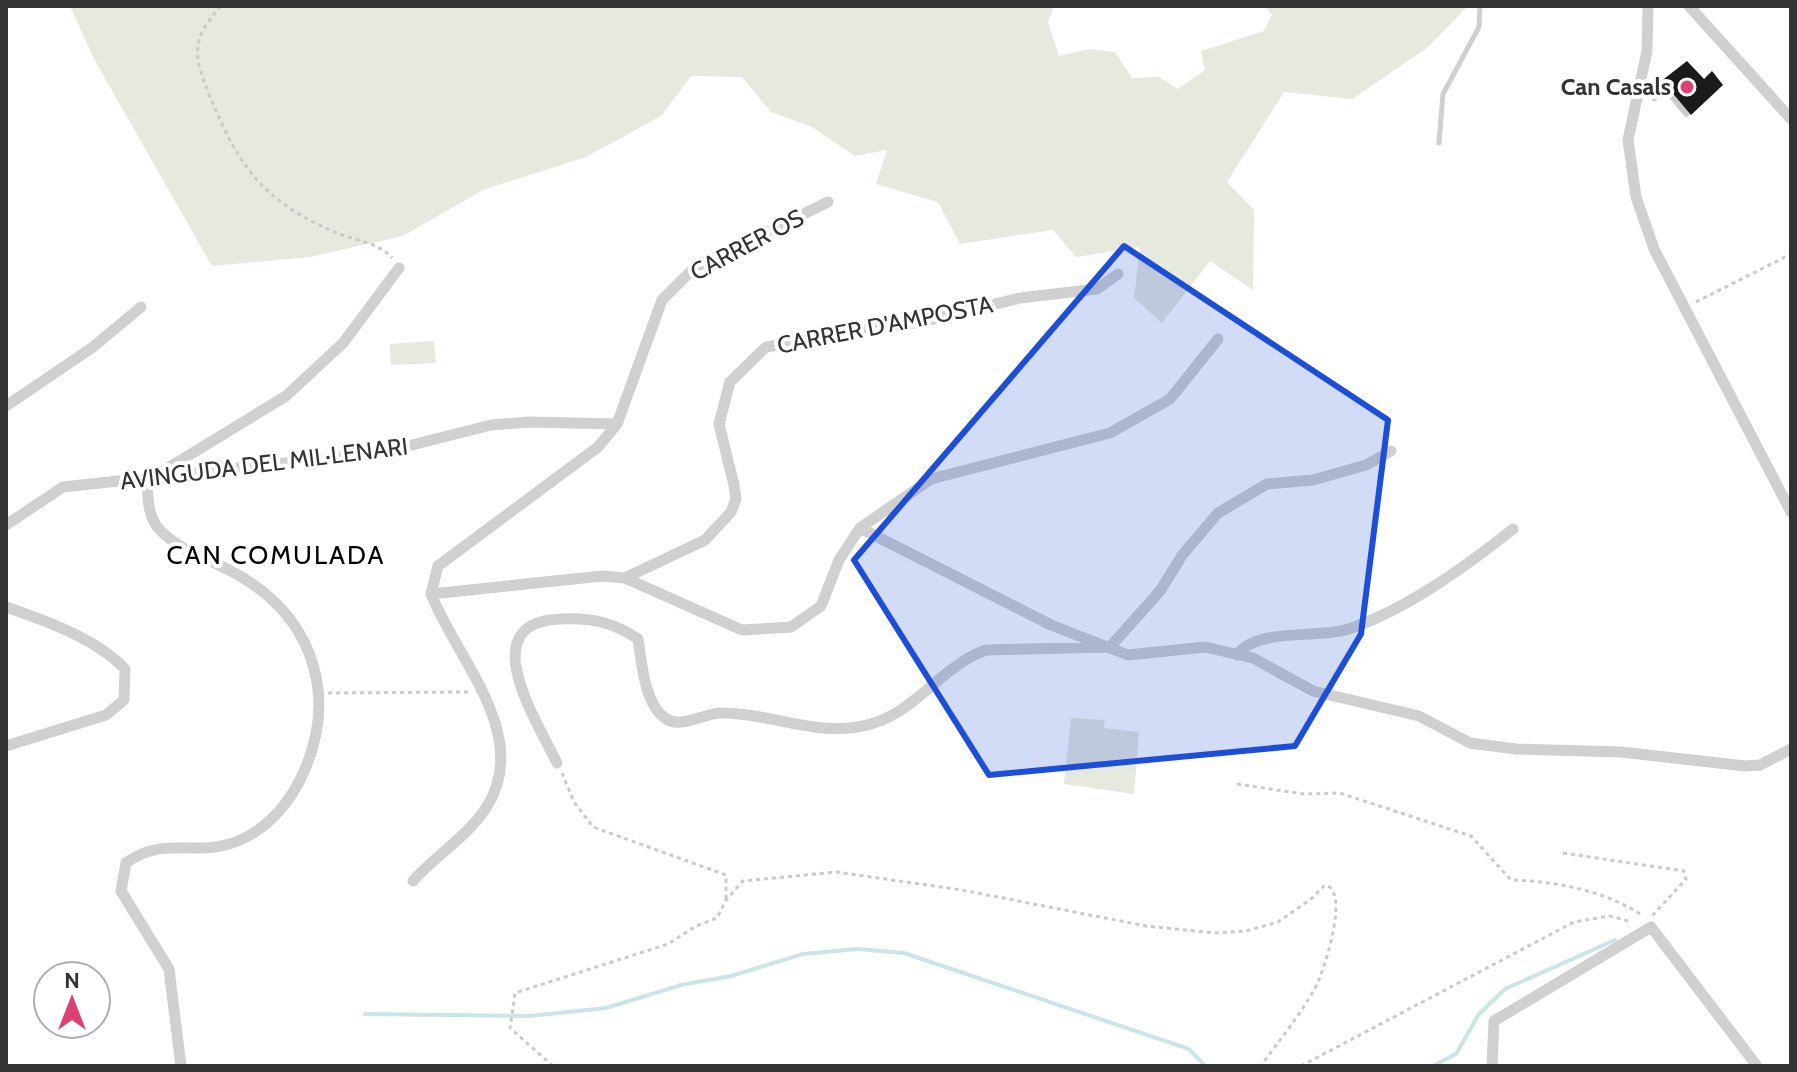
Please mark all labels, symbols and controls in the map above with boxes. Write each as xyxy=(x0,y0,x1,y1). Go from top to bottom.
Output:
place label: Can Casals xyxy=(1561,72,1671,101)
marker: Can Casals xyxy=(1678,78,1696,96)
street label: CARRER OS xyxy=(685,203,808,287)
street label: CARRER D'AMPOSTA xyxy=(775,289,995,360)
street label: AVINGUDA DEL MIL·LENARI xyxy=(118,431,409,496)
district label: CAN COMULADA xyxy=(166,539,386,571)
north arrow xyxy=(32,960,112,1040)
text: N xyxy=(64,967,80,994)

